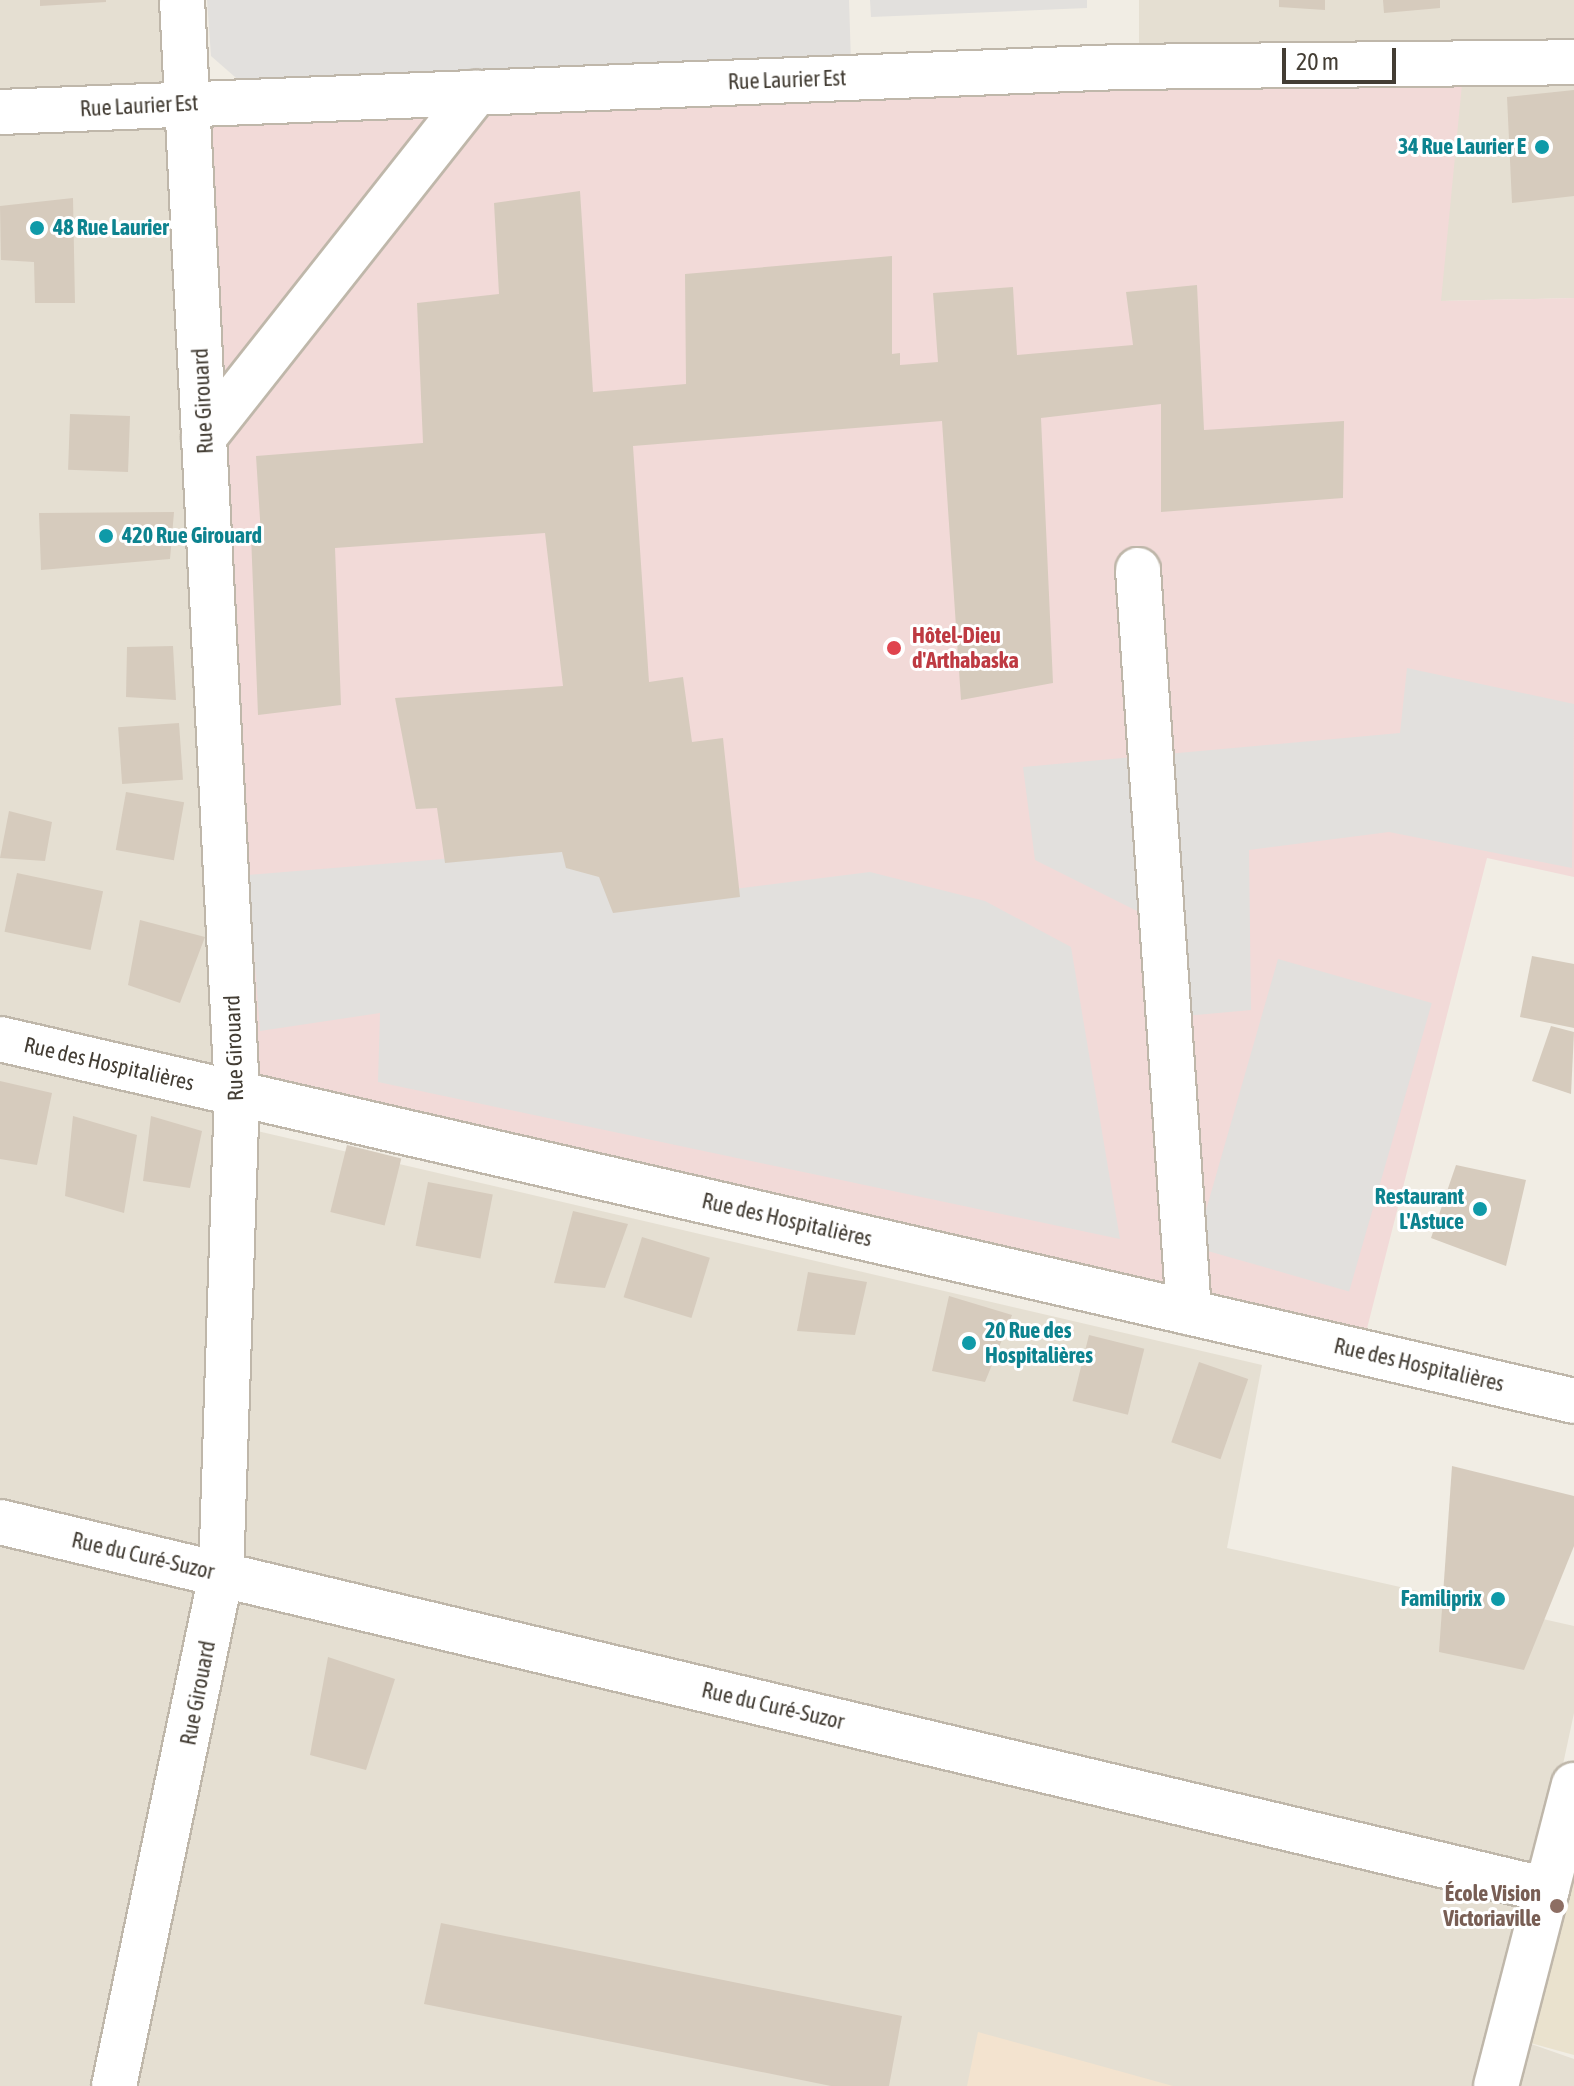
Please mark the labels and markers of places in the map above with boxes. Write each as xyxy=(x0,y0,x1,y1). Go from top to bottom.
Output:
place label: 34 Rue Laurier E xyxy=(1398,134,1526,160)
marker: 34 Rue Laurier E xyxy=(1533,138,1551,156)
place label: 48 Rue Laurier xyxy=(53,215,169,241)
marker: 48 Rue Laurier xyxy=(28,219,46,237)
place label: 420 Rue Girouard xyxy=(122,523,262,549)
marker: 420 Rue Girouard xyxy=(97,527,115,545)
place label: Hôtel-Dieu d'Arthabaska xyxy=(912,622,1019,674)
marker: Hôtel-Dieu d'Arthabaska xyxy=(883,637,905,659)
place label: Restaurant L'Astuce xyxy=(1375,1183,1464,1234)
marker: Restaurant L'Astuce xyxy=(1471,1200,1489,1218)
place label: 20 Rue des Hospitalières xyxy=(985,1317,1093,1368)
marker: 20 Rue des Hospitalières xyxy=(960,1334,978,1352)
place label: Familiprix xyxy=(1401,1586,1482,1612)
marker: Familiprix xyxy=(1489,1590,1507,1608)
place label: École Vision Victoriaville xyxy=(1443,1880,1541,1932)
marker: École Vision Victoriaville xyxy=(1548,1897,1566,1915)

